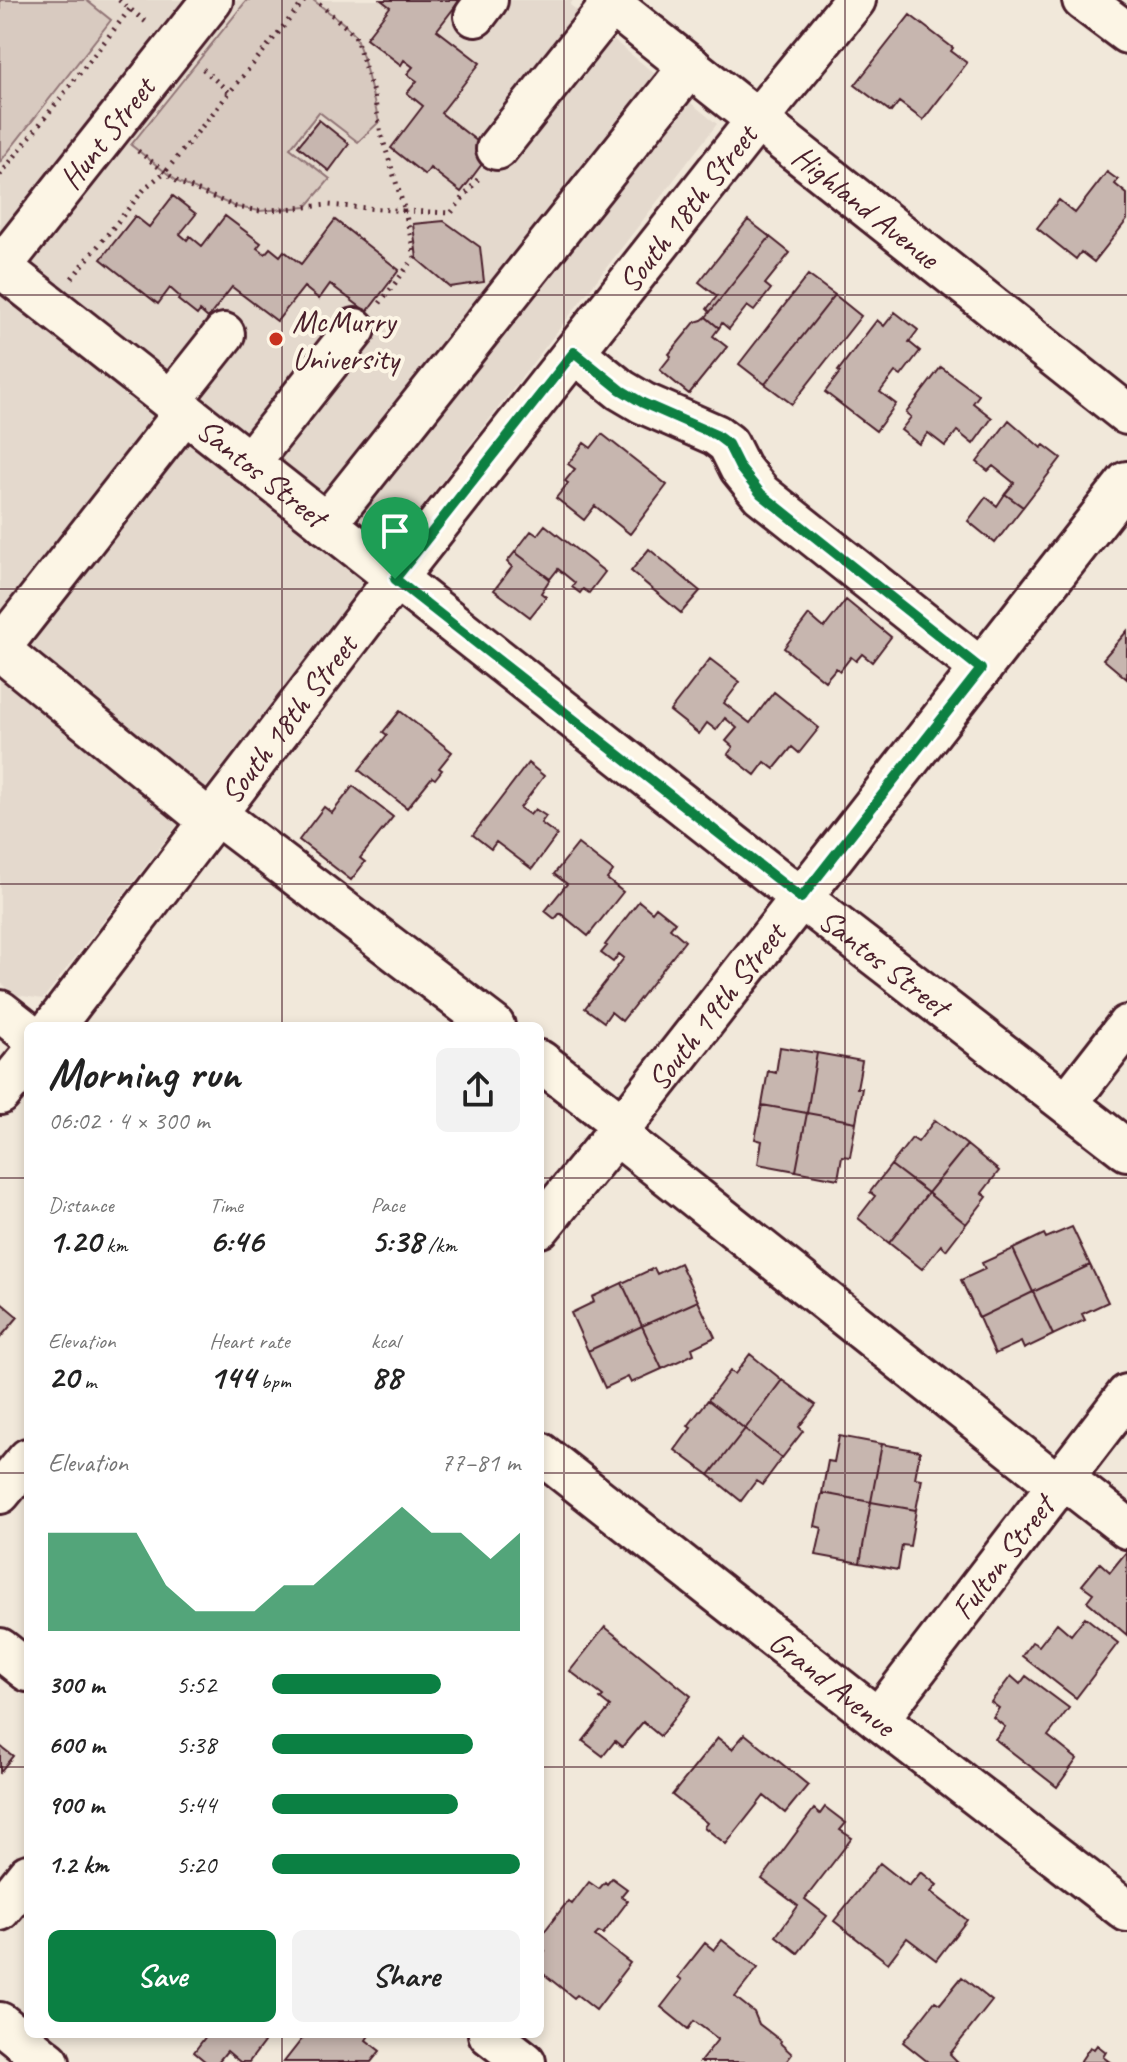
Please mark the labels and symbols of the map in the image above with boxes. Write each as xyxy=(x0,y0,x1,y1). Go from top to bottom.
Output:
street label: Hunt Street xyxy=(50,66,166,198)
street label: South 18th Street xyxy=(609,114,768,301)
street label: Highland Avenue xyxy=(784,136,950,280)
place label: McMurry University xyxy=(292,301,402,379)
marker: McMurry University xyxy=(267,330,285,348)
street label: Santos Street xyxy=(188,409,338,539)
pin xyxy=(361,497,429,579)
street label: South 18th Street xyxy=(211,624,368,812)
street label: Santos Street xyxy=(810,899,961,1029)
street label: South 19th Street xyxy=(638,912,797,1099)
street label: Fulton Street xyxy=(942,1484,1066,1628)
street label: Grand Avenue xyxy=(761,1621,905,1747)

